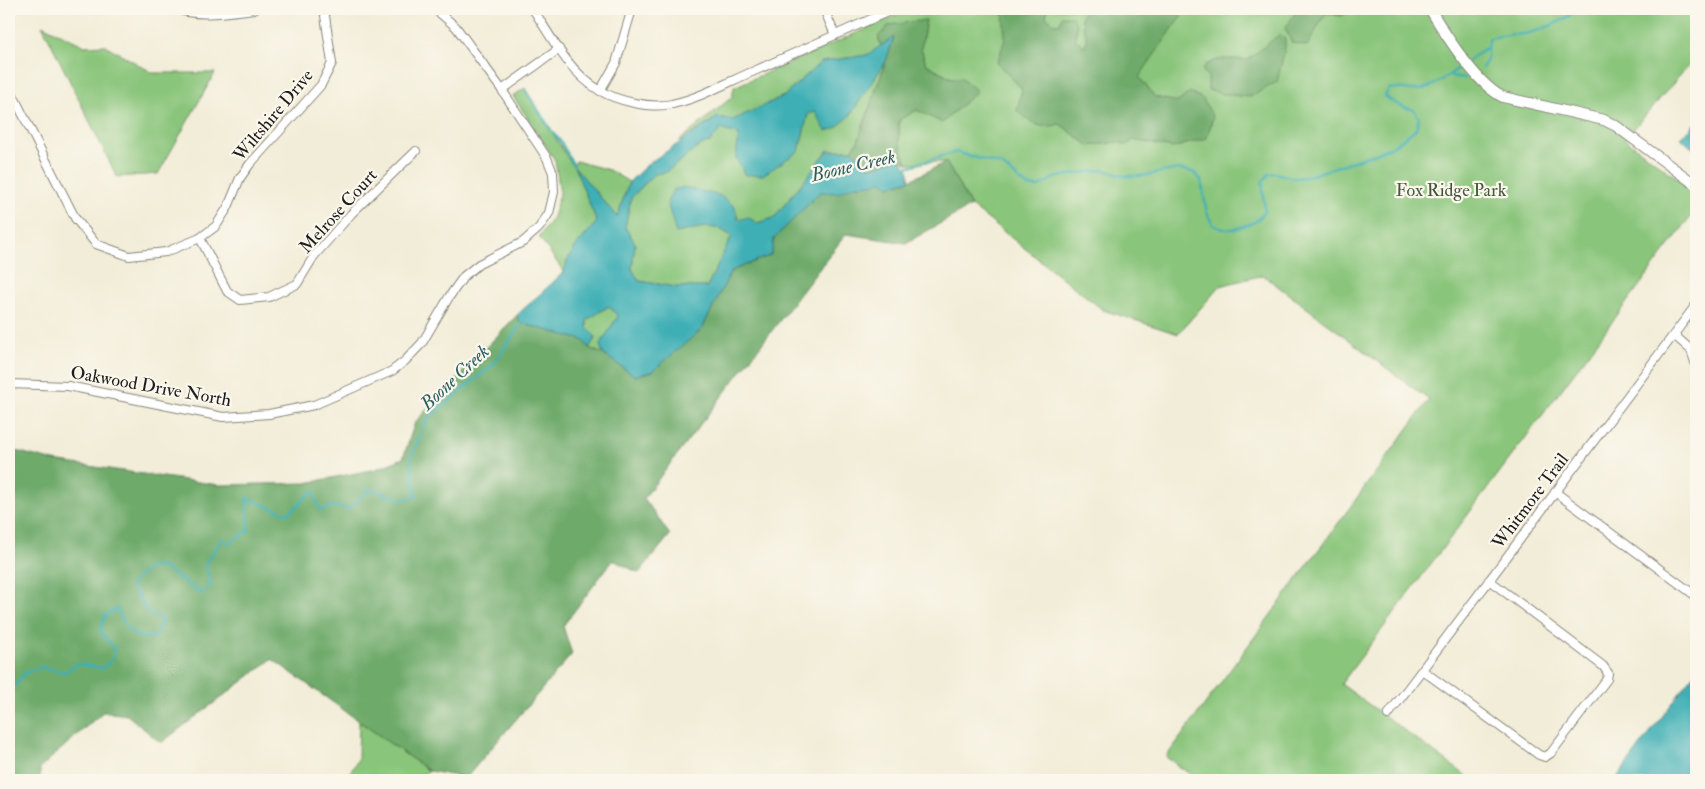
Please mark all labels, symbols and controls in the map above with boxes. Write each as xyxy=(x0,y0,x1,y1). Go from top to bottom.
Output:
street label: Wiltshire Drive xyxy=(228,64,319,167)
water label: Boone Creek xyxy=(808,145,898,188)
street label: Melrose Court xyxy=(294,164,382,258)
park label: Fox Ridge Park xyxy=(1396,179,1507,202)
water label: Boone Creek xyxy=(414,340,494,416)
street label: Oakwood Drive North xyxy=(69,361,234,412)
street label: Whitmore Trail xyxy=(1486,449,1574,555)

